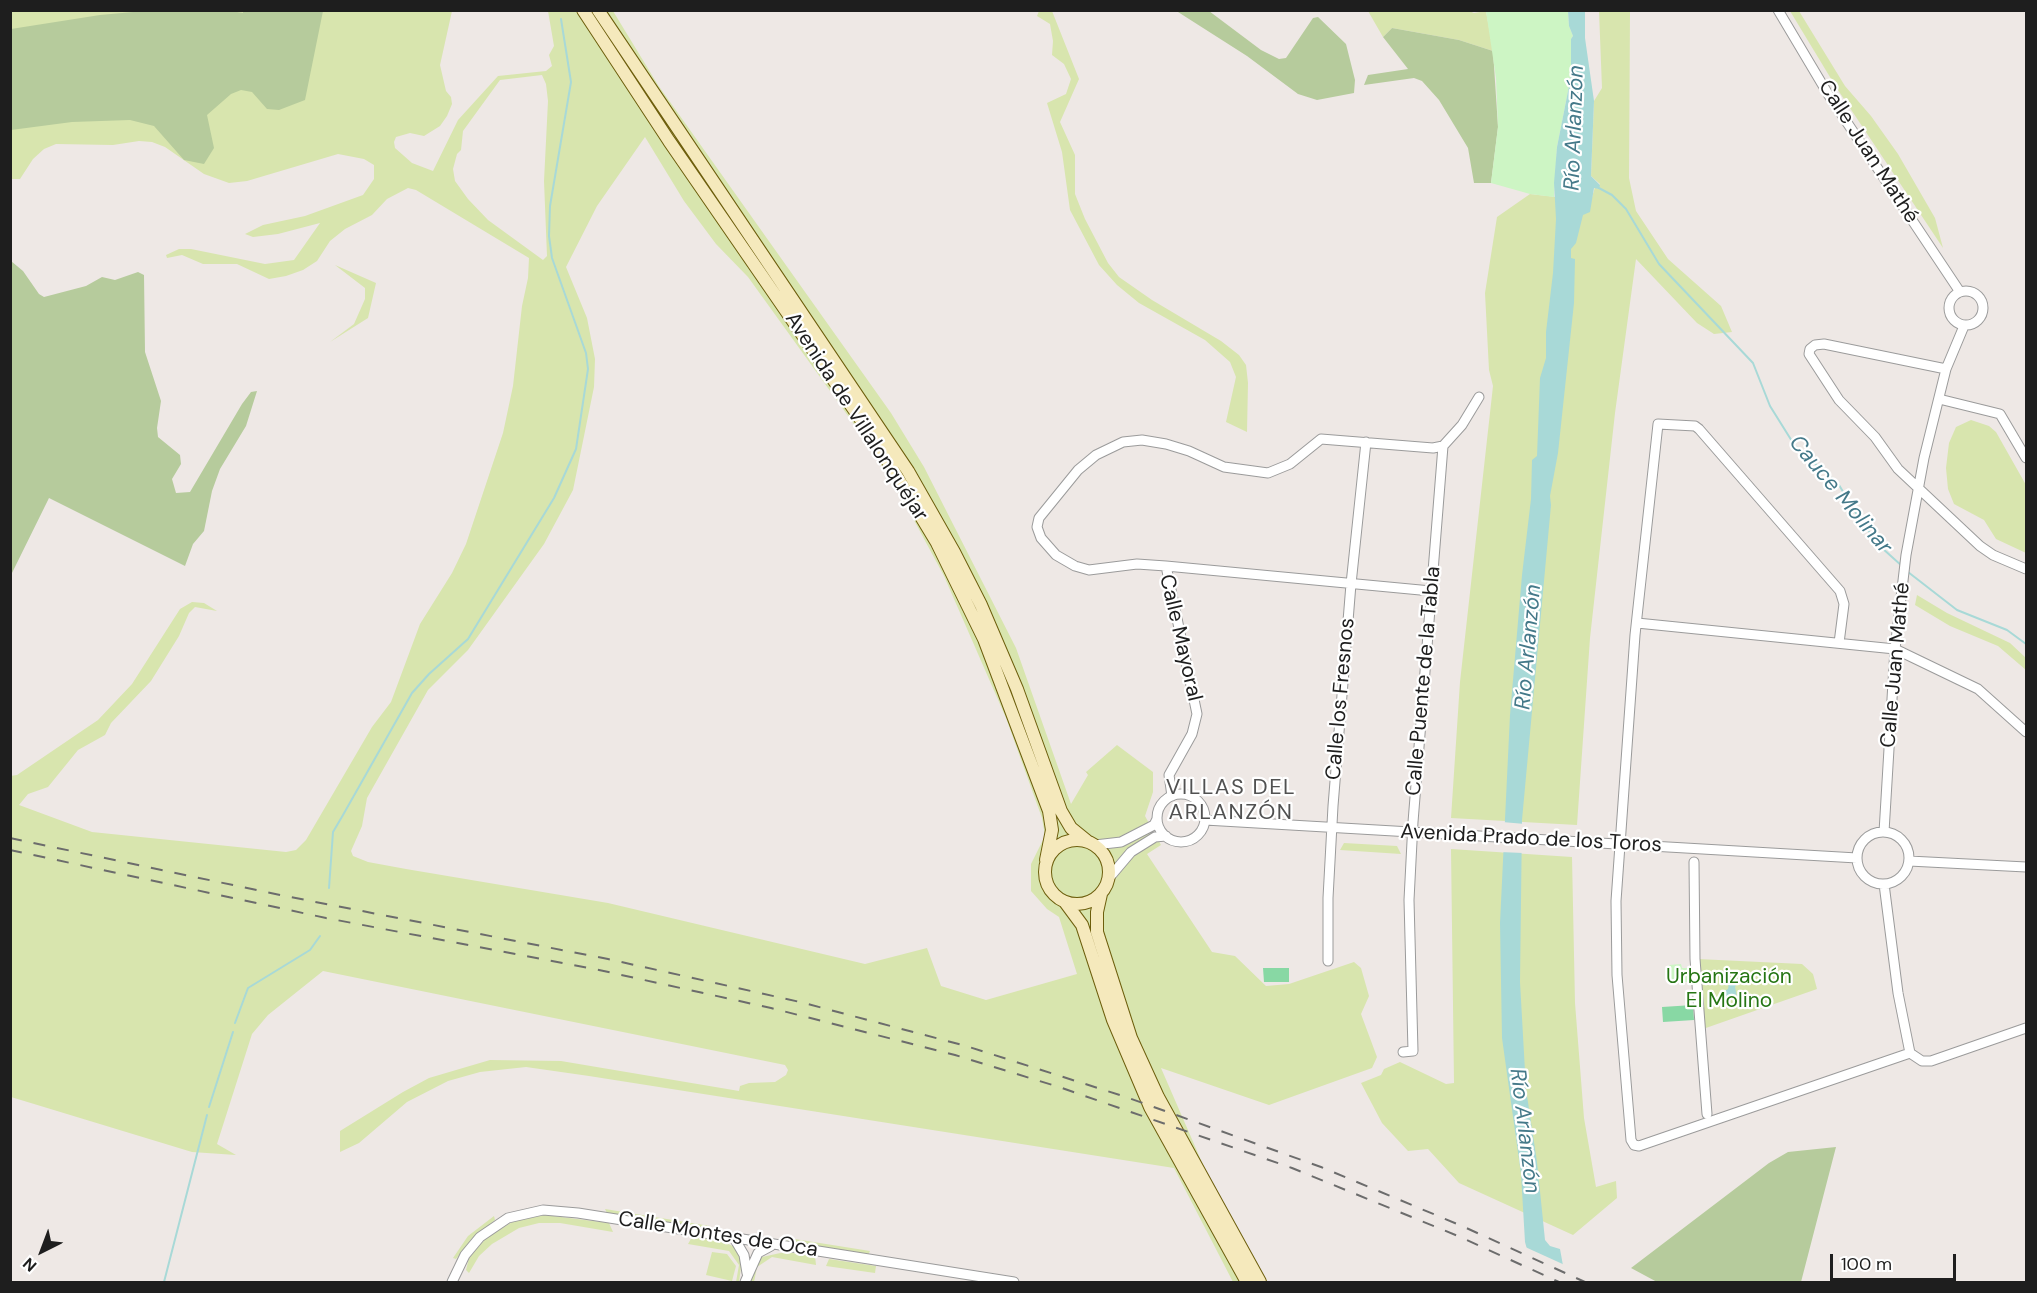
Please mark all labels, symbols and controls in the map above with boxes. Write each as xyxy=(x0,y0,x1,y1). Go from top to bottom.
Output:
water label: Río Arlanzón xyxy=(1560,65,1590,191)
street label: Calle Juan Mathé xyxy=(1812,76,1924,228)
street label: Avenida de Villalonquéjar xyxy=(779,308,933,526)
water label: Cauce Molinar xyxy=(1783,430,1897,560)
street label: Calle Puente de la Tabla xyxy=(1401,565,1447,797)
street label: Calle Mayoral xyxy=(1153,572,1207,704)
street label: Calle Juan Mathé xyxy=(1876,581,1916,749)
water label: Río Arlanzón xyxy=(1510,583,1548,711)
street label: Calle los Fresnos xyxy=(1321,617,1361,781)
district label: VILLAS DEL ARLANZÓN xyxy=(1166,775,1296,826)
street label: Avenida Prado de los Toros xyxy=(1400,820,1662,858)
park label: Urbanización El Molino xyxy=(1666,964,1792,1014)
water label: Río Arlanzón xyxy=(1503,1067,1545,1195)
street label: Calle Montes de Oca xyxy=(616,1207,820,1263)
north arrow xyxy=(12,1221,72,1281)
scale bar xyxy=(1833,1242,1959,1280)
text: 100 m xyxy=(1841,1252,1892,1276)
text: N xyxy=(18,1253,41,1276)

